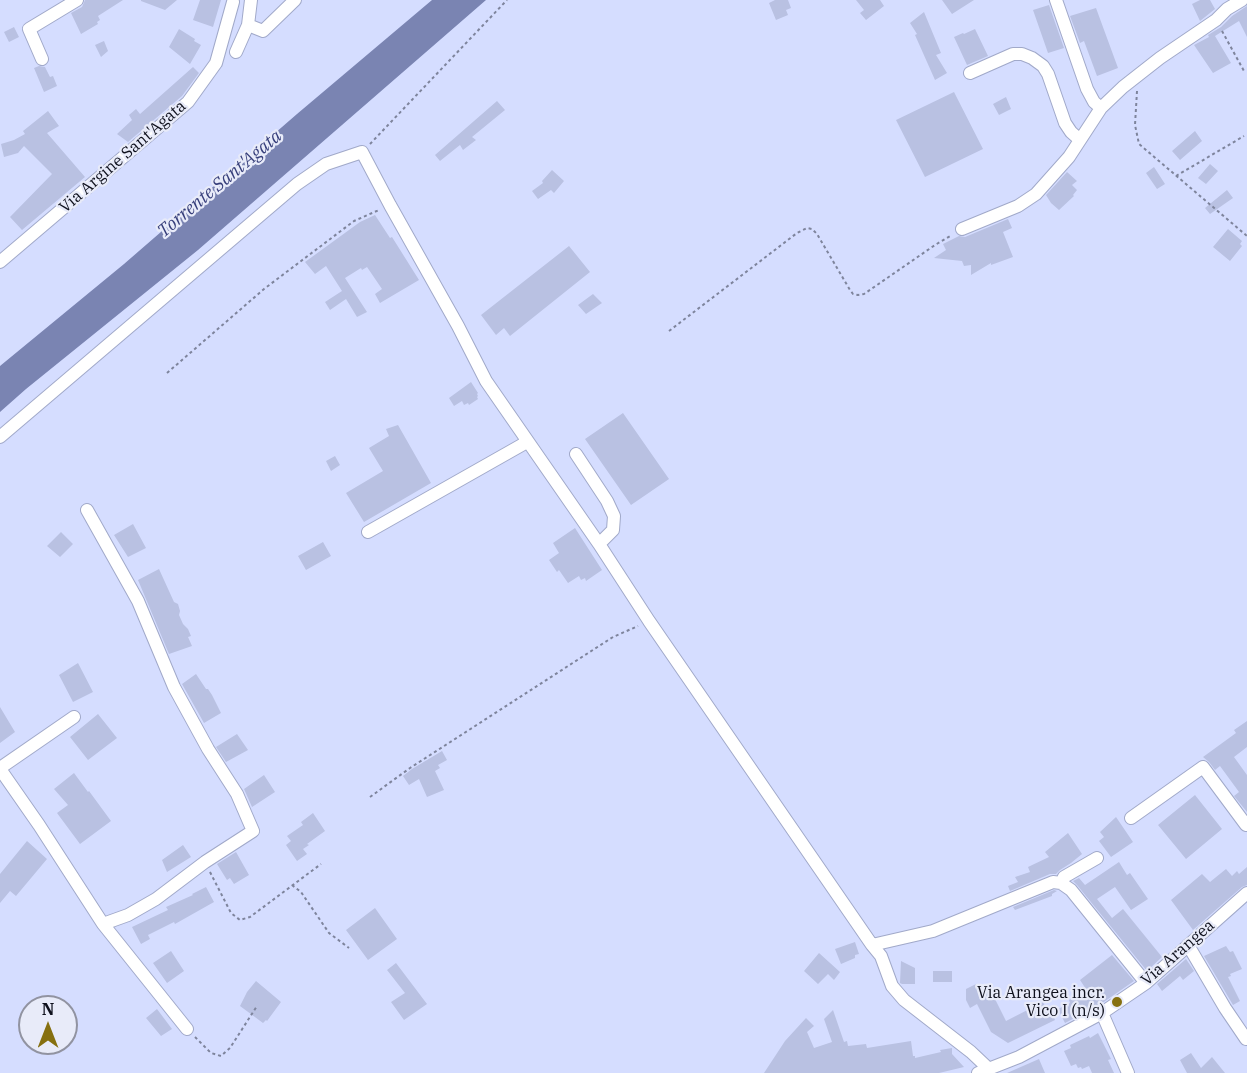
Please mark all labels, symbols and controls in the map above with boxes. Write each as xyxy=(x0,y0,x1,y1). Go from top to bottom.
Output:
street label: Via Argine Sant'Agata xyxy=(56,97,190,217)
water label: Torrente Sant'Agata xyxy=(154,126,286,242)
street label: Via Arangea xyxy=(1137,916,1219,990)
place label: Via Arangea incr. Vico I (n/s) xyxy=(977,983,1105,1021)
north arrow xyxy=(18,995,78,1055)
marker: Via Arangea incr. Vico I (n/s) xyxy=(1110,995,1124,1009)
text: N xyxy=(42,999,54,1019)

